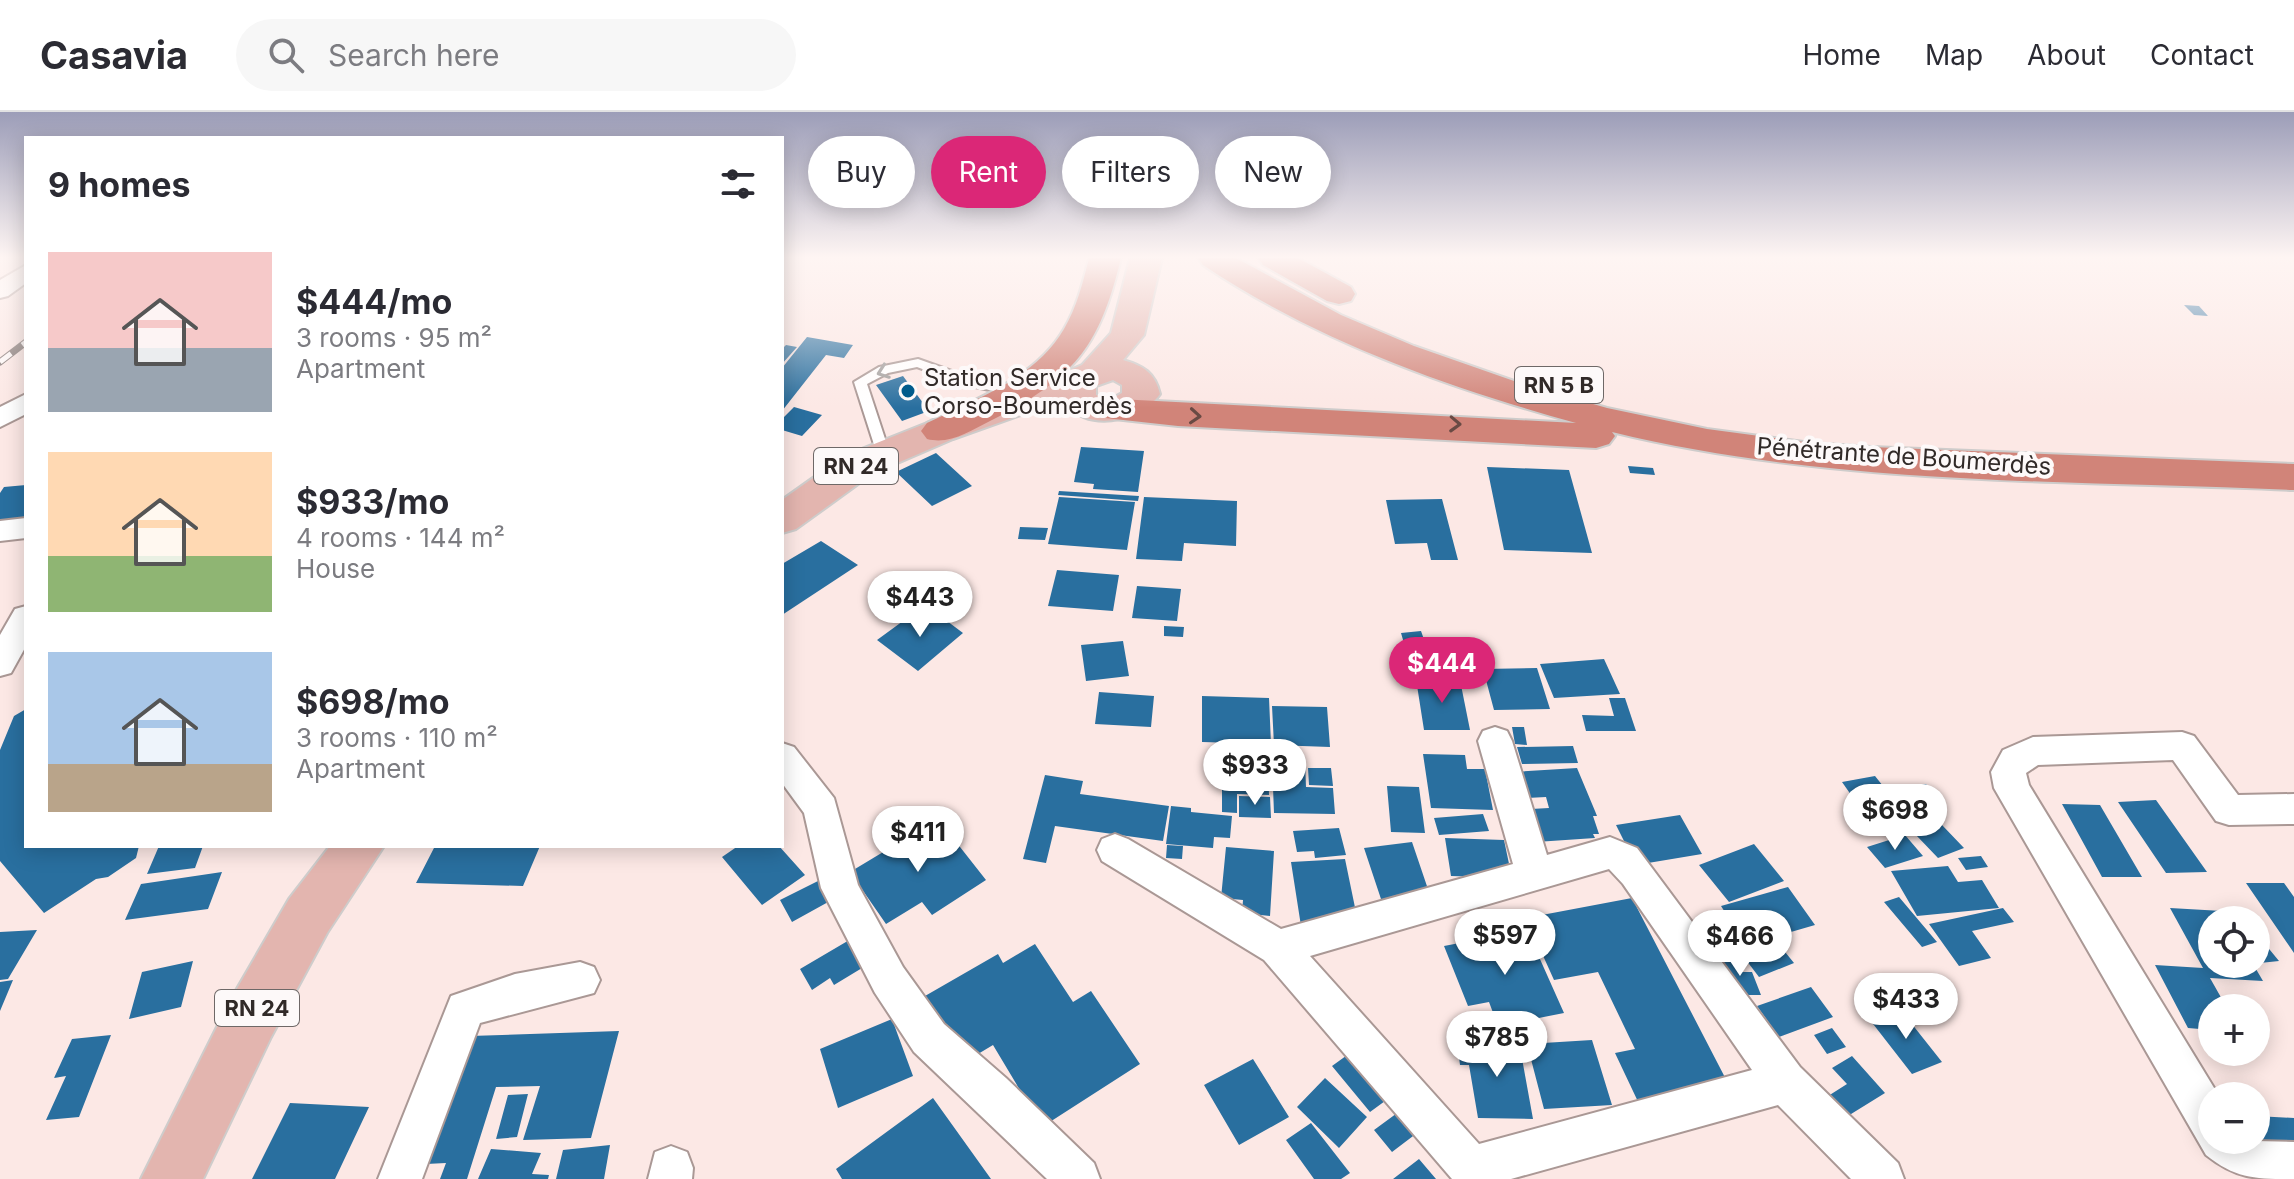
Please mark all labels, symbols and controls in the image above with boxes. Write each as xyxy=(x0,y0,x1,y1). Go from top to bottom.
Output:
search box xyxy=(236,19,796,91)
text: Casavia xyxy=(40,32,188,78)
icon: search xyxy=(264,33,308,77)
text: Search here xyxy=(328,37,500,73)
text: Home xyxy=(1802,38,1881,72)
text: Map xyxy=(1925,38,1983,72)
text: About xyxy=(2027,38,2106,72)
text: Contact xyxy=(2150,38,2254,72)
chip: Buy xyxy=(808,136,915,208)
chip: Rent xyxy=(931,136,1046,208)
chip: Filters xyxy=(1062,136,1199,208)
chip: New xyxy=(1215,136,1331,208)
icon: filters xyxy=(716,162,760,206)
text: 9 homes xyxy=(48,164,190,205)
text: $444/mo xyxy=(296,281,452,322)
icon: home xyxy=(112,284,208,380)
text: 3 rooms · 95 m² xyxy=(296,322,492,353)
text: Apartment xyxy=(296,353,425,384)
one-way arrow xyxy=(877,362,891,379)
place label: Station Service Corso-Boumerdès xyxy=(924,363,1132,420)
road number: RN 5 B xyxy=(1515,367,1603,403)
marker: Station Service Corso-Boumerdès xyxy=(899,382,917,400)
one-way arrow xyxy=(1189,407,1202,424)
one-way arrow xyxy=(1449,416,1462,433)
street label: Pénétrante de Boumerdès xyxy=(1756,431,2052,481)
road number: RN 24 xyxy=(814,448,898,484)
text: $933/mo xyxy=(296,481,449,522)
icon: home xyxy=(112,484,208,580)
text: 4 rooms · 144 m² xyxy=(296,522,505,553)
text: House xyxy=(296,553,375,584)
pin: $443 xyxy=(873,571,967,639)
text: $443 xyxy=(886,581,954,612)
pin: $444 xyxy=(1395,637,1489,705)
text: $444 xyxy=(1407,647,1477,678)
text: $698/mo xyxy=(296,681,450,722)
icon: home xyxy=(112,684,208,780)
text: 3 rooms · 110 m² xyxy=(296,722,498,753)
pin: $933 xyxy=(1208,739,1302,807)
text: $933 xyxy=(1221,749,1289,780)
text: Apartment xyxy=(296,753,425,784)
pin: $698 xyxy=(1848,784,1942,852)
text: $698 xyxy=(1861,794,1929,825)
pin: $411 xyxy=(871,806,965,874)
text: $411 xyxy=(890,816,946,847)
map controls xyxy=(2198,906,2270,1154)
button: locate xyxy=(2198,906,2270,978)
pin: $597 xyxy=(1458,909,1552,977)
pin: $466 xyxy=(1693,910,1787,978)
text: $597 xyxy=(1472,919,1538,950)
text: $466 xyxy=(1706,920,1774,951)
pin: $433 xyxy=(1859,973,1953,1041)
text: $433 xyxy=(1872,983,1940,1014)
road number: RN 24 xyxy=(215,990,299,1026)
button: + xyxy=(2198,994,2270,1066)
pin: $785 xyxy=(1450,1011,1544,1079)
text: $785 xyxy=(1464,1021,1530,1052)
button: − xyxy=(2198,1082,2270,1154)

